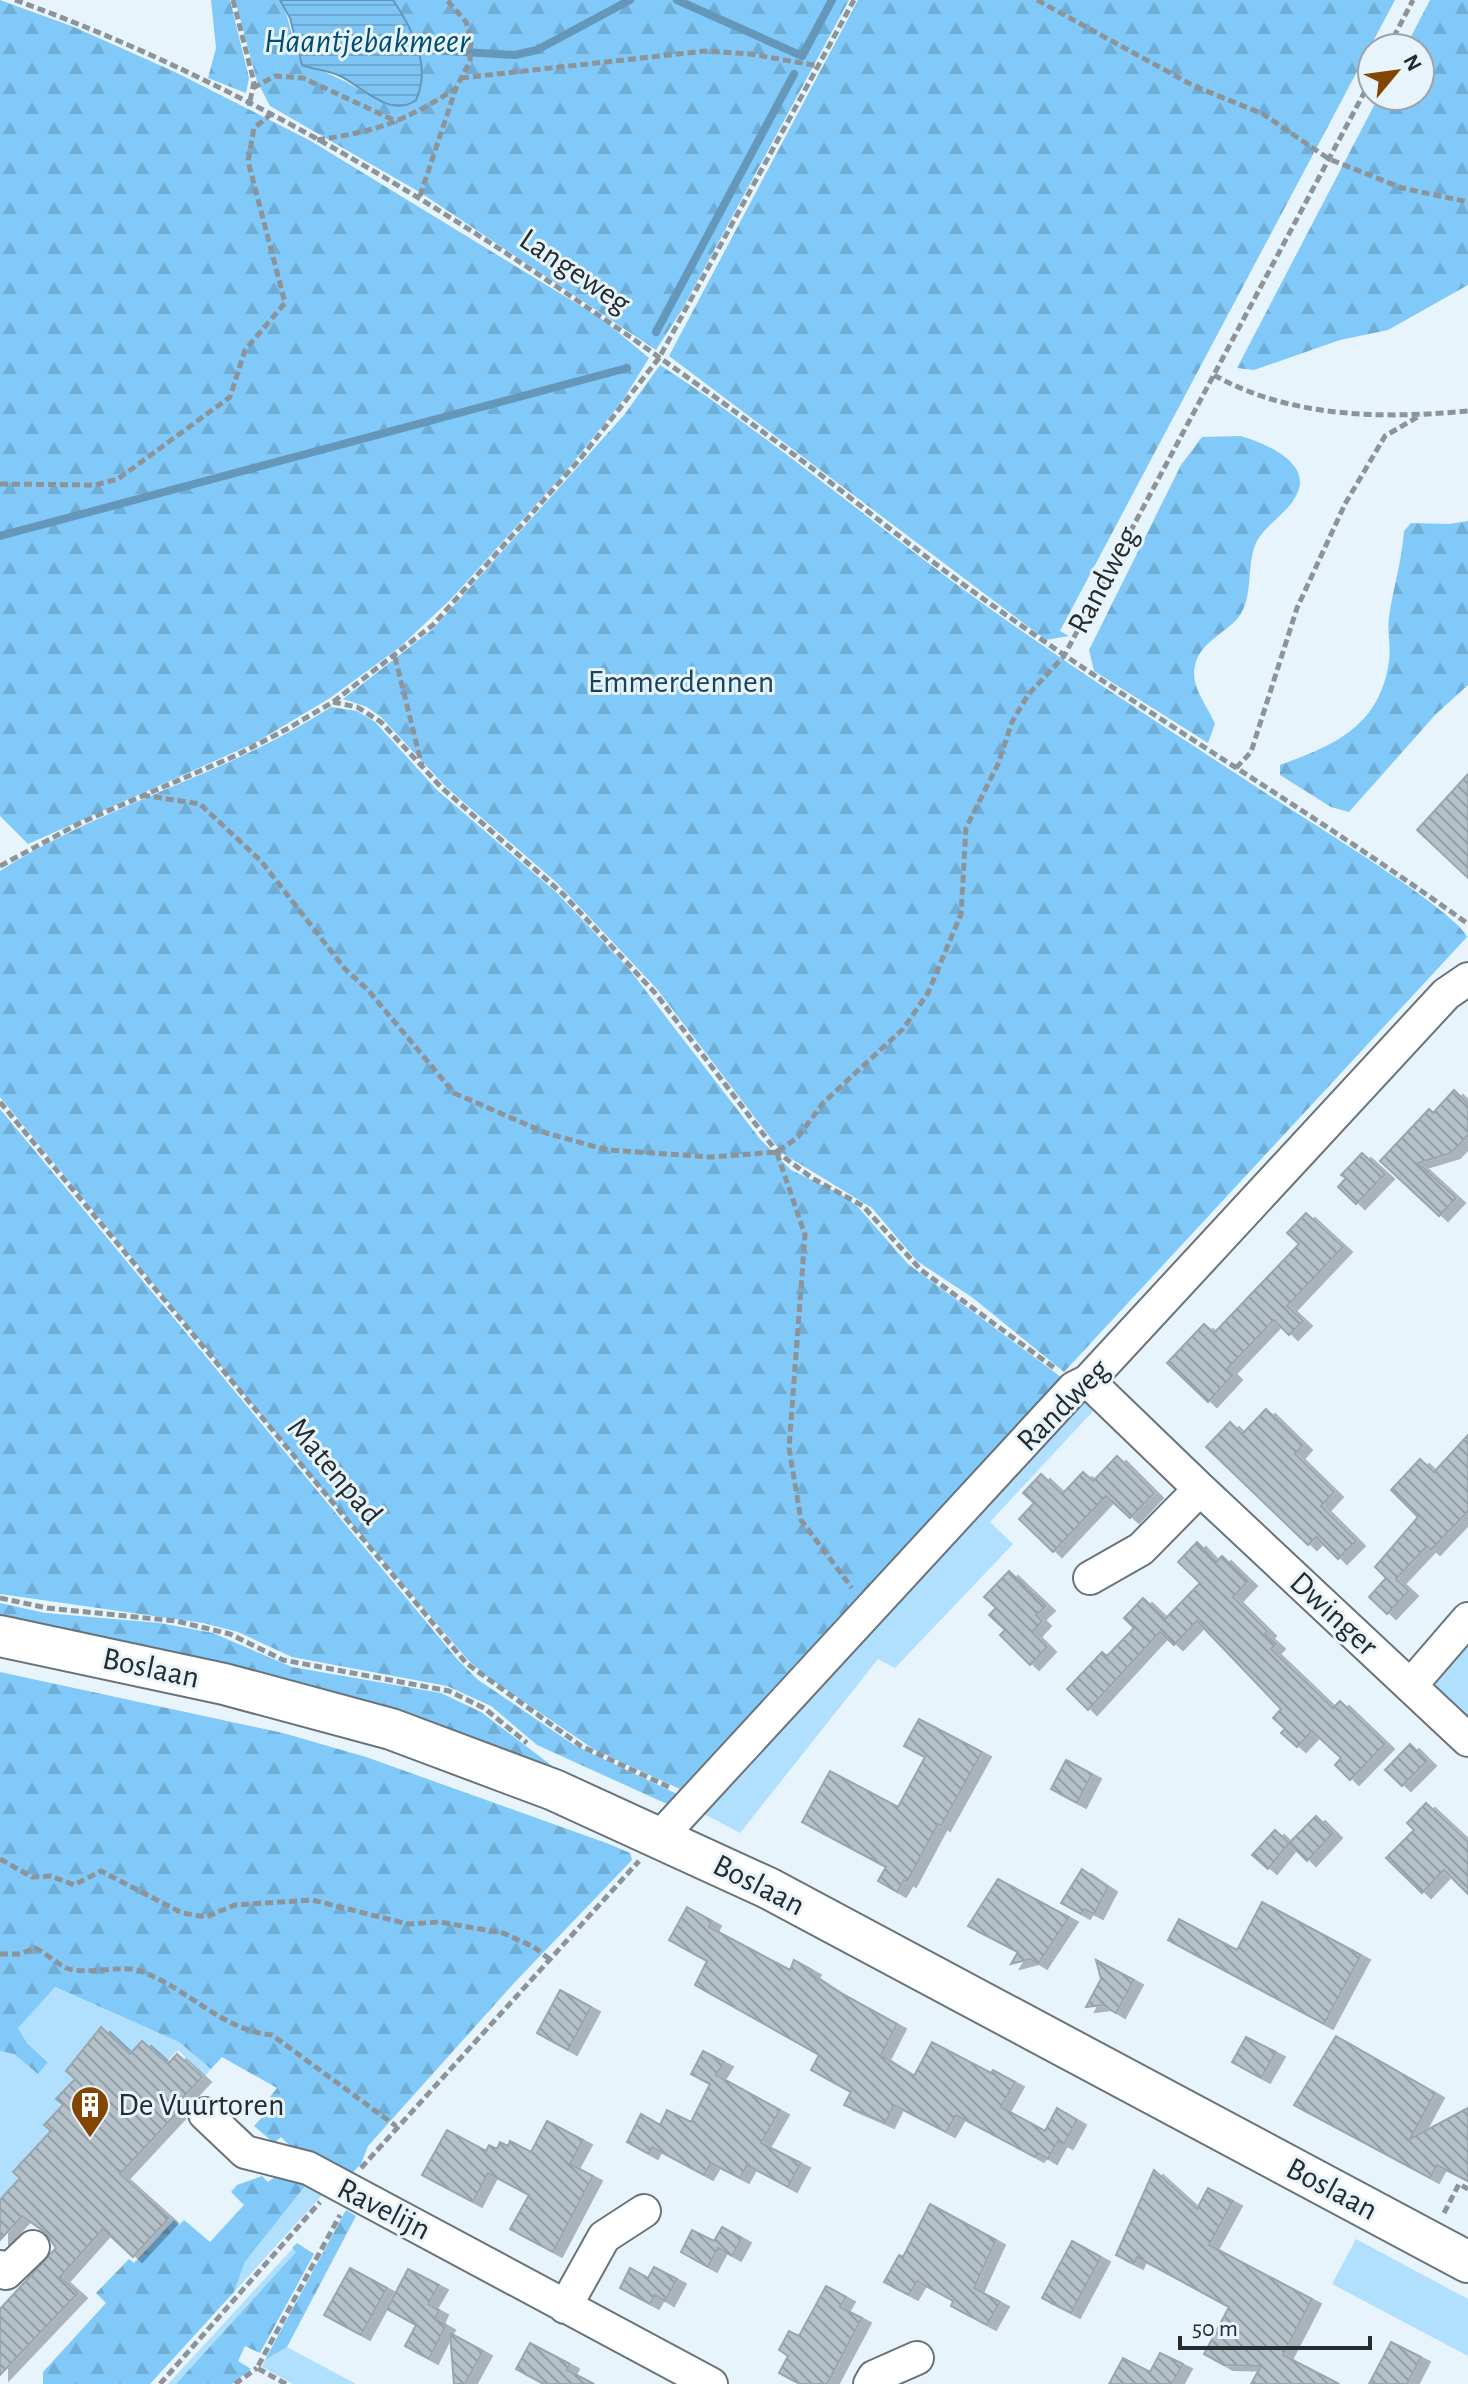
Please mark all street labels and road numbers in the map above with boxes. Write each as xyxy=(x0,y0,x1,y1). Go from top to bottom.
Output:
street label: Langeweg xyxy=(514,223,636,320)
street label: Randweg xyxy=(1062,521,1144,639)
street label: Randweg xyxy=(1011,1352,1116,1457)
street label: Matenpad xyxy=(281,1412,389,1530)
street label: Dwinger xyxy=(1284,1566,1385,1663)
street label: Boslaan xyxy=(100,1642,202,1694)
street label: Boslaan xyxy=(708,1848,810,1922)
street label: Boslaan xyxy=(1281,2152,1383,2226)
street label: Ravelijn xyxy=(332,2172,436,2246)

